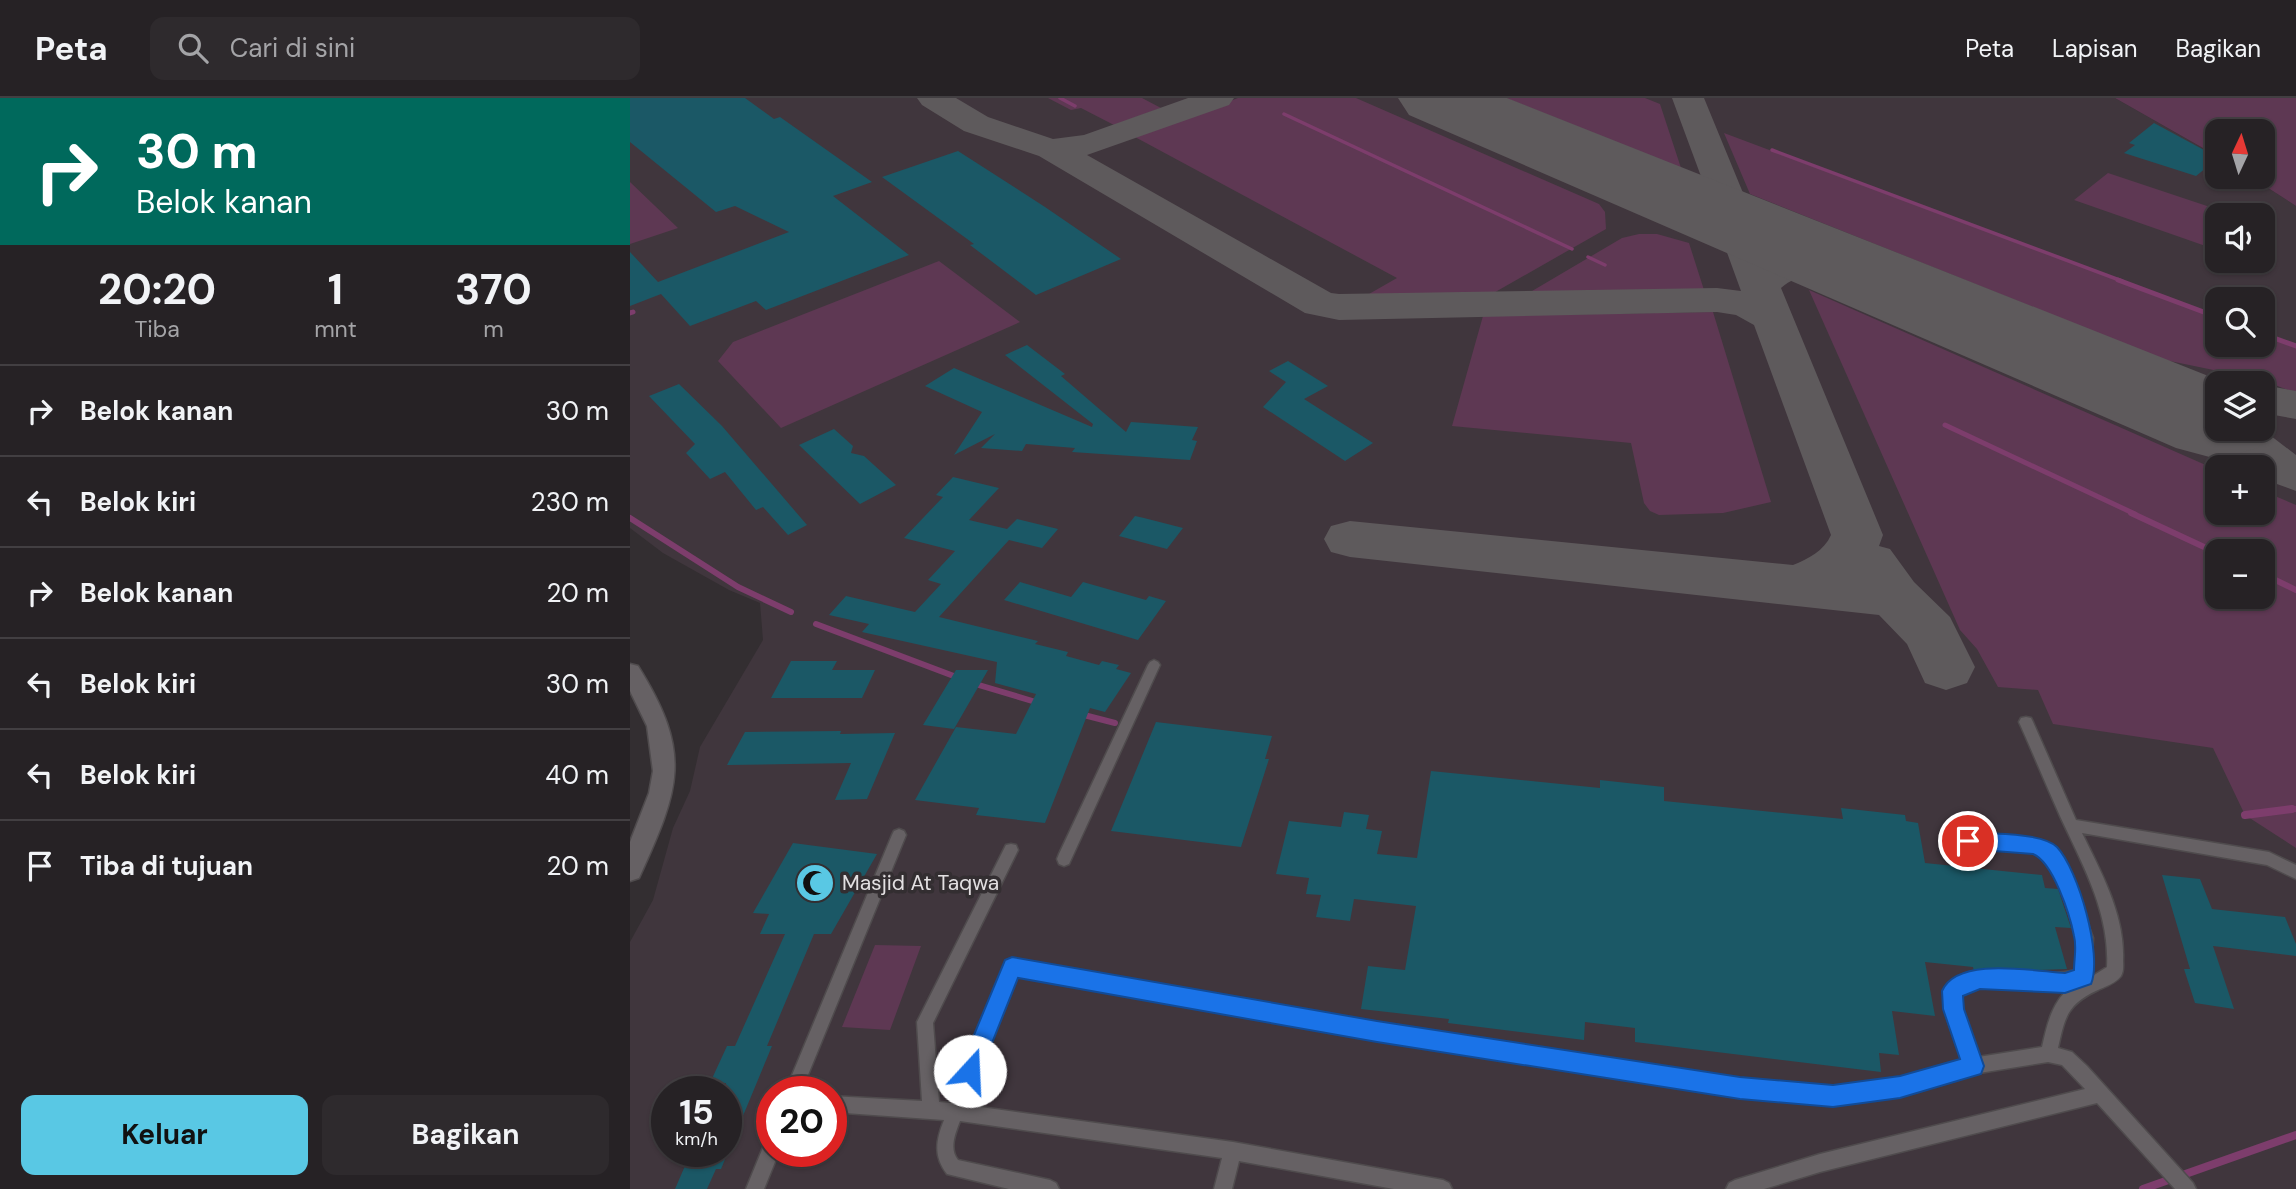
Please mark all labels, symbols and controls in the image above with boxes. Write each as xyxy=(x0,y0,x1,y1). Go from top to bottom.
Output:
search box xyxy=(150,17,640,80)
text: Peta xyxy=(35,27,108,70)
icon: search xyxy=(174,29,212,67)
text: Cari di sini xyxy=(230,31,355,65)
text: Peta xyxy=(1965,33,2014,64)
text: Lapisan xyxy=(2052,33,2137,64)
text: Bagikan xyxy=(2175,33,2261,64)
text: 30 m xyxy=(136,119,258,183)
north arrow xyxy=(2205,119,2275,189)
map controls xyxy=(2205,119,2275,609)
icon: right xyxy=(21,126,112,217)
text: Belok kanan xyxy=(136,181,312,223)
button: sound xyxy=(2205,203,2275,273)
text: 20:20 xyxy=(98,262,216,317)
text: 1 xyxy=(328,262,343,317)
text: 370 xyxy=(455,262,532,317)
button: search xyxy=(2205,287,2275,357)
text: Tiba xyxy=(134,314,180,344)
text: mnt xyxy=(314,314,357,344)
text: m xyxy=(483,314,504,344)
button: layers xyxy=(2205,371,2275,441)
icon: right xyxy=(21,392,59,430)
text: Belok kanan xyxy=(80,394,233,428)
text: 30 m xyxy=(546,394,609,428)
button: + xyxy=(2205,455,2275,525)
icon: left xyxy=(21,483,59,521)
text: Belok kiri xyxy=(80,485,196,519)
text: 230 m xyxy=(531,485,609,519)
button: − xyxy=(2205,539,2275,609)
icon: right xyxy=(21,574,59,612)
text: Belok kanan xyxy=(80,576,233,610)
text: 20 m xyxy=(546,576,609,610)
icon: left xyxy=(21,665,59,703)
text: Belok kiri xyxy=(80,667,196,701)
text: 30 m xyxy=(546,667,609,701)
icon: left xyxy=(21,756,59,794)
text: Belok kiri xyxy=(80,758,196,792)
text: 40 m xyxy=(545,758,609,792)
pin xyxy=(1938,811,1998,871)
icon: arrive xyxy=(1949,822,1987,860)
icon: arrive xyxy=(21,847,59,885)
text: Tiba di tujuan xyxy=(80,849,253,883)
text: 20 m xyxy=(546,849,609,883)
mosque icon: Masjid At Taqwa xyxy=(794,862,836,904)
place label: Masjid At Taqwa xyxy=(842,869,999,897)
position arrow xyxy=(933,1034,1007,1108)
speed limit sign: 20 xyxy=(756,1076,847,1167)
text: 15 xyxy=(679,1089,714,1135)
button: Keluar xyxy=(21,1095,308,1175)
button: Bagikan xyxy=(322,1095,609,1175)
text: km/h xyxy=(675,1127,718,1151)

